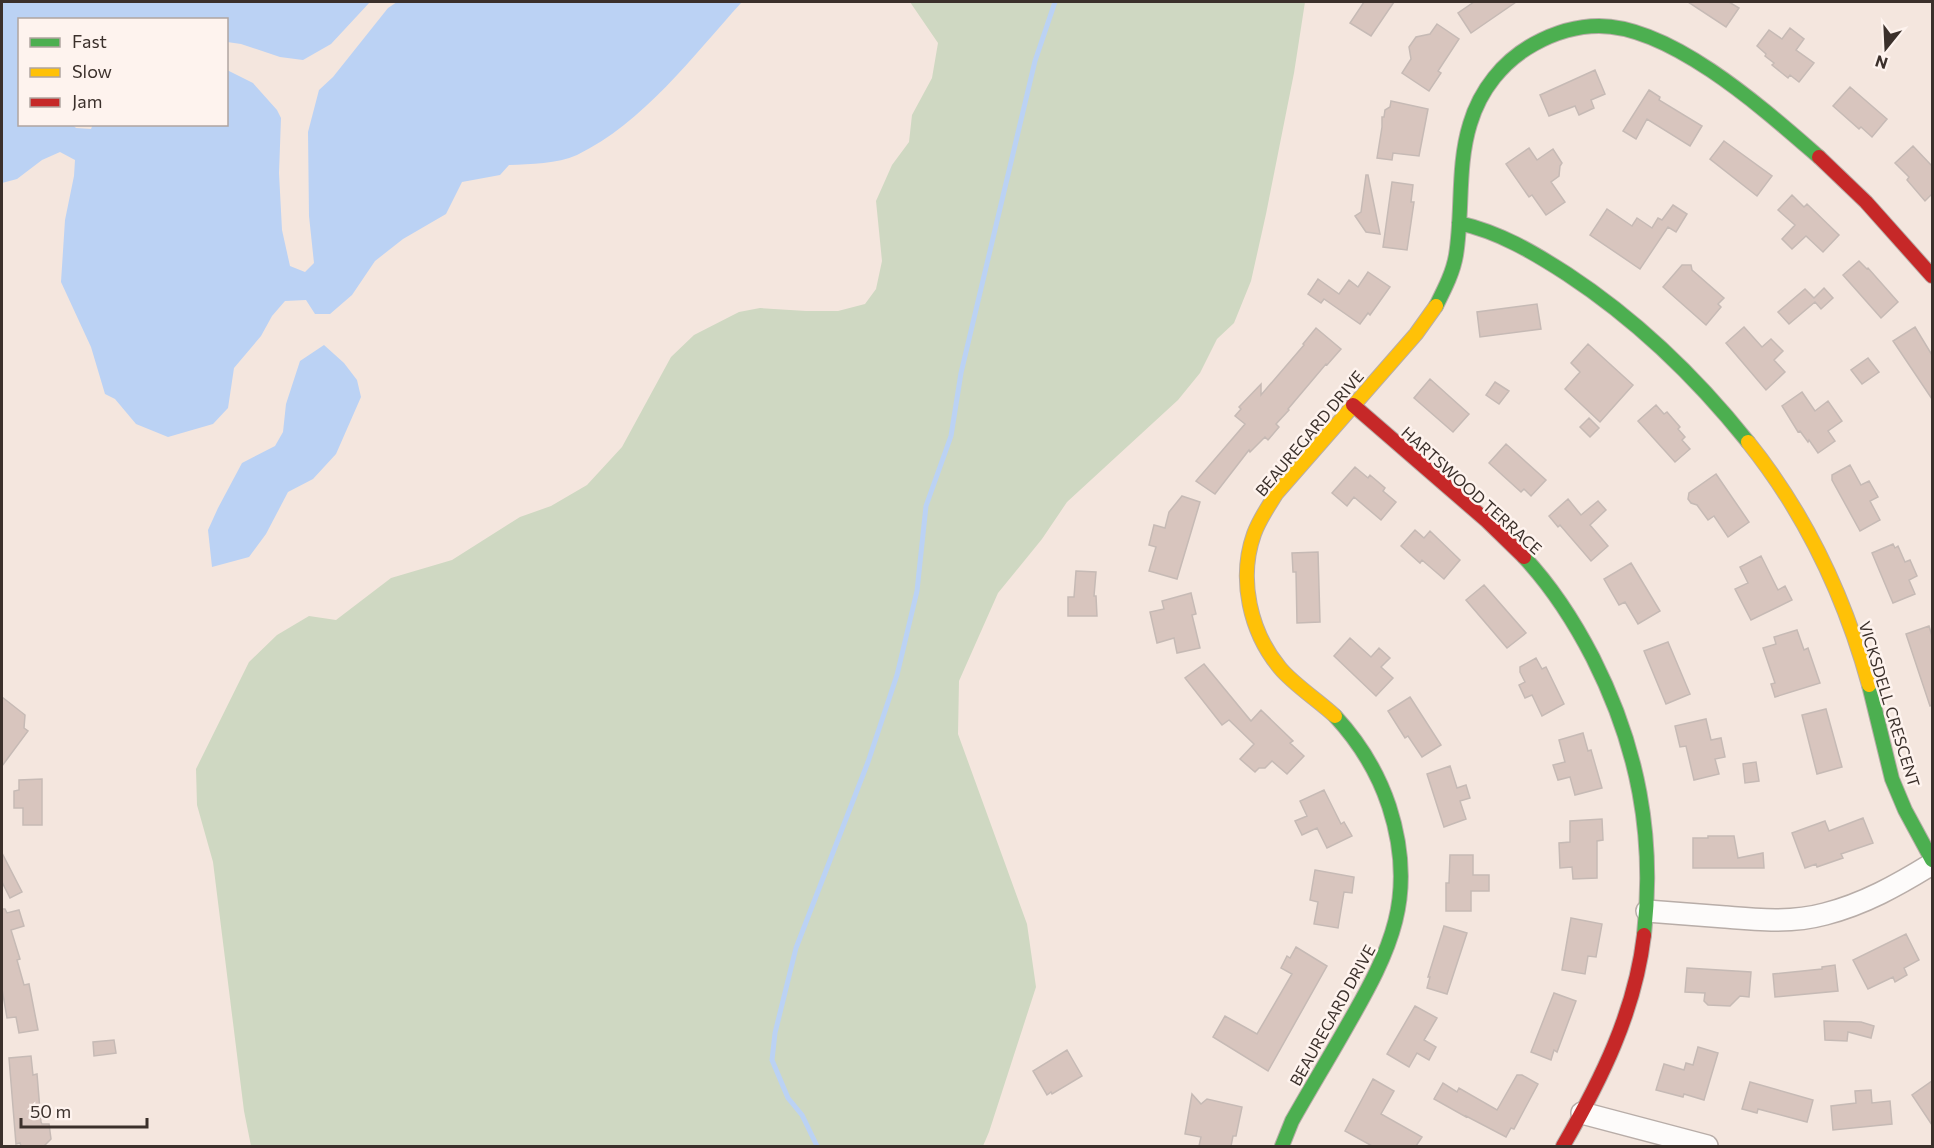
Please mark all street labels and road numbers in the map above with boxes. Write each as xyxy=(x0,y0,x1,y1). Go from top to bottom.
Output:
street label: BEAUREGARD DRIVE xyxy=(1251,366,1367,500)
street label: HARTSWOOD TERRACE xyxy=(1398,422,1546,558)
street label: VICKSDELL CRESCENT xyxy=(1856,619,1924,789)
street label: BEAUREGARD DRIVE xyxy=(1285,941,1379,1089)

